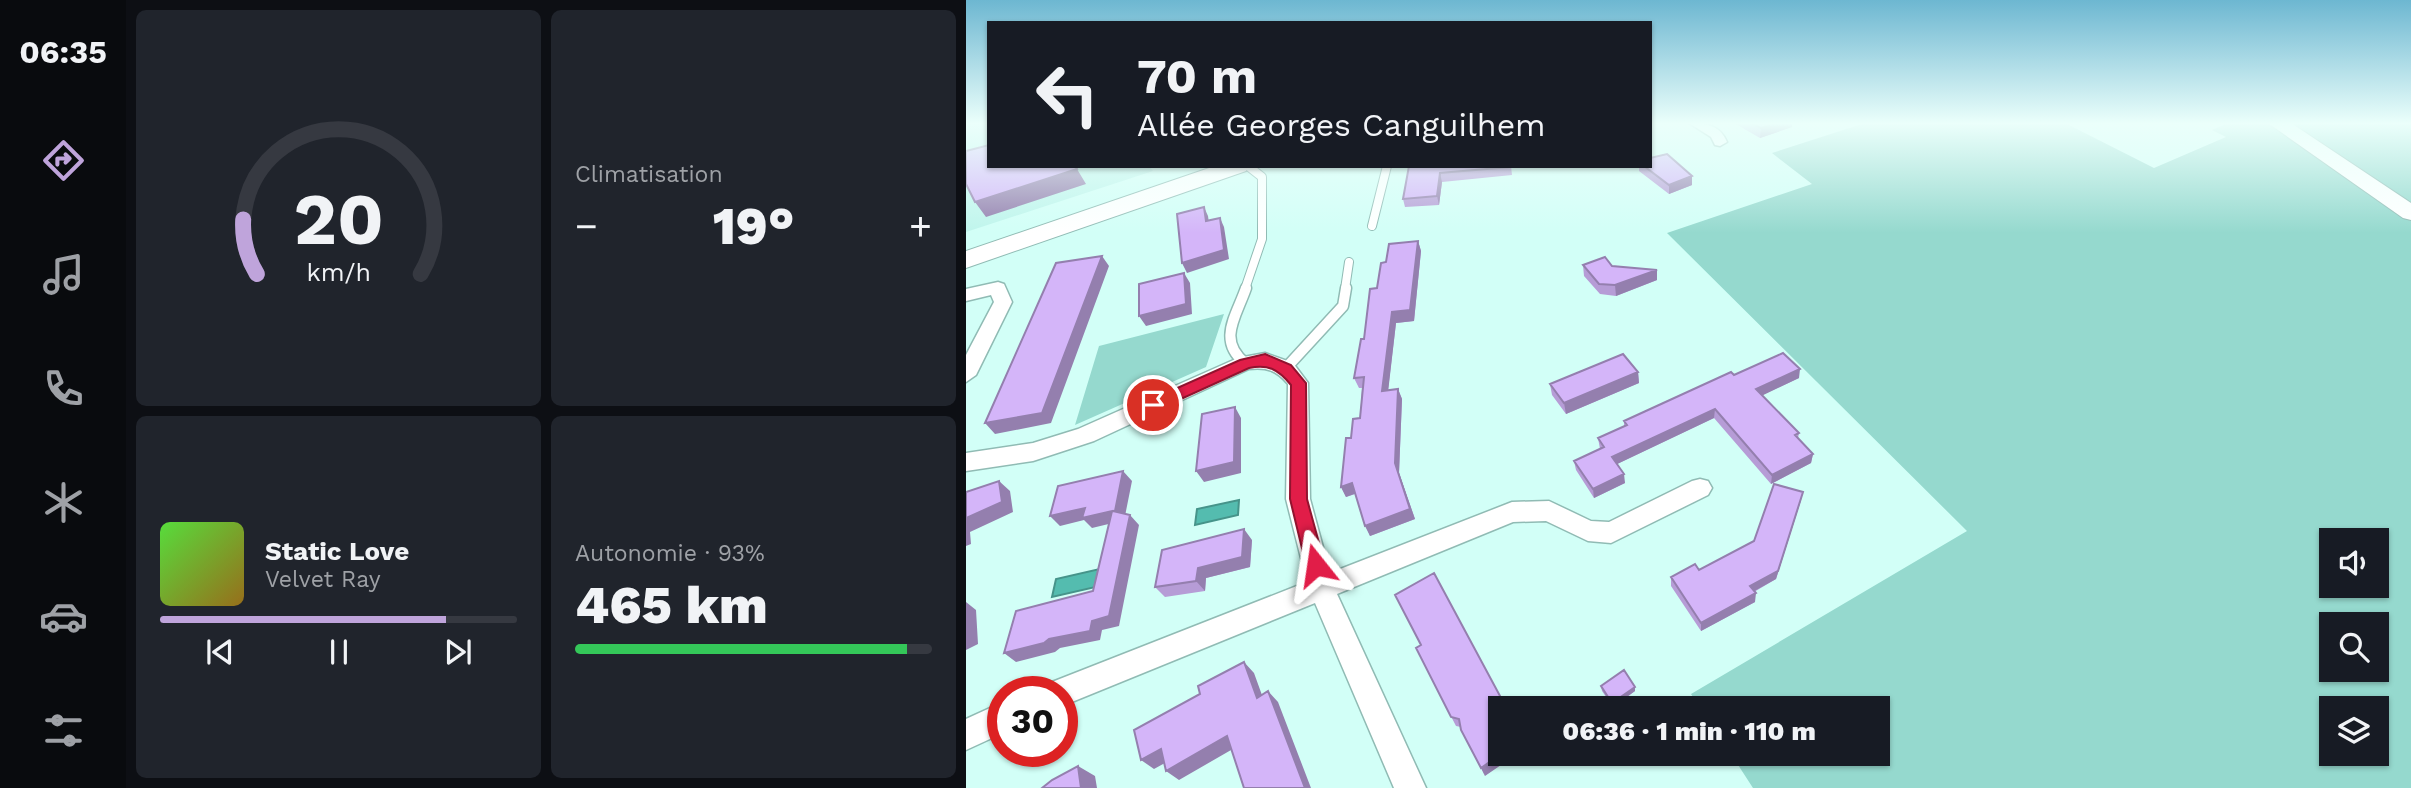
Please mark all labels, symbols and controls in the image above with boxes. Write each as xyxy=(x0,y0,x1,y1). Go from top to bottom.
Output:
text: 06:35 xyxy=(19,33,107,71)
text: 70 m xyxy=(1137,47,1257,105)
icon: left xyxy=(1022,49,1113,140)
text: Allée Georges Canguilhem xyxy=(1137,106,1546,144)
icon: directions xyxy=(39,136,88,185)
text: Climatisation xyxy=(575,161,723,188)
text: 20 xyxy=(293,176,384,262)
text: 19° xyxy=(713,196,794,257)
text: − xyxy=(575,204,598,248)
text: + xyxy=(909,204,932,248)
icon: music xyxy=(39,250,88,299)
text: km/h xyxy=(306,258,371,287)
icon: phone xyxy=(39,364,88,413)
pin xyxy=(1123,375,1183,435)
icon: arrive xyxy=(1134,386,1172,424)
icon: climate xyxy=(39,478,88,527)
position arrow xyxy=(1279,528,1353,602)
map controls xyxy=(2319,528,2389,766)
button: sound xyxy=(2319,528,2389,598)
text: Static Love xyxy=(265,536,409,566)
text: Autonomie · 93% xyxy=(575,540,765,567)
text: Velvet Ray xyxy=(265,566,381,593)
text: 465 km xyxy=(575,575,768,636)
icon: car xyxy=(39,592,88,641)
button: search xyxy=(2319,612,2389,682)
icon: previous xyxy=(201,633,239,671)
icon: pause xyxy=(320,633,358,671)
icon: next xyxy=(439,633,477,671)
speed limit sign: 30 xyxy=(987,676,1078,767)
button: layers xyxy=(2319,696,2389,766)
icon: filters xyxy=(39,706,88,755)
text: 06:36 · 1 min · 110 m xyxy=(1562,716,1816,746)

